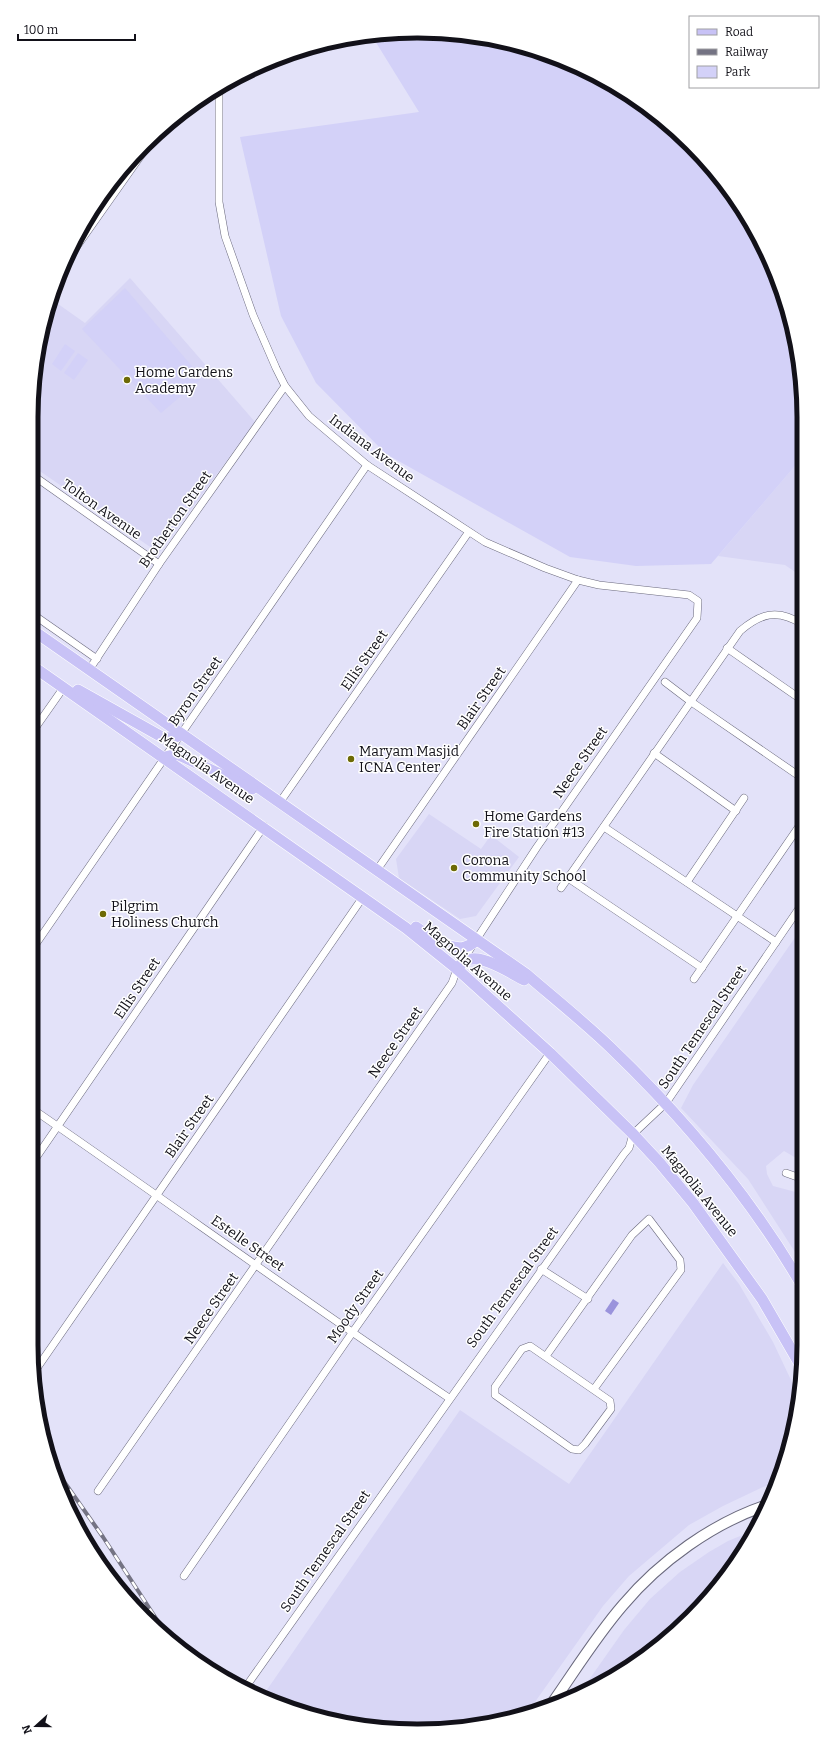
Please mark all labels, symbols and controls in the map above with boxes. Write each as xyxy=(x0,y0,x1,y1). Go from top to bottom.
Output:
scale bar xyxy=(18,16,135,42)
legend xyxy=(689,16,819,88)
text: 100 m xyxy=(24,23,59,37)
text: Road xyxy=(725,25,753,39)
text: Railway xyxy=(725,45,769,59)
text: Park xyxy=(725,65,751,79)
place label: Home Gardens Academy xyxy=(135,364,233,397)
marker: Home Gardens Academy xyxy=(122,375,132,385)
street label: Indiana Avenue xyxy=(326,411,418,486)
street label: Brotherton Street xyxy=(136,468,215,571)
street label: Tolton Avenue xyxy=(59,476,145,543)
street label: Ellis Street xyxy=(337,627,391,694)
street label: Byron Street xyxy=(165,653,226,729)
street label: Blair Street xyxy=(453,663,509,733)
street label: Neece Street xyxy=(550,723,611,801)
street label: Magnolia Avenue xyxy=(156,729,258,808)
place label: Maryam Masjid ICNA Center xyxy=(359,743,459,776)
marker: Maryam Masjid ICNA Center xyxy=(346,754,356,764)
place label: Home Gardens Fire Station #13 xyxy=(484,808,585,841)
marker: Home Gardens Fire Station #13 xyxy=(471,819,481,829)
place label: Corona Community School xyxy=(462,852,586,885)
marker: Corona Community School xyxy=(449,863,459,873)
place label: Pilgrim Holiness Church xyxy=(111,898,219,931)
marker: Pilgrim Holiness Church xyxy=(98,909,108,919)
street label: Magnolia Avenue xyxy=(420,918,516,1005)
street label: Ellis Street xyxy=(111,955,164,1022)
street label: South Temescal Street xyxy=(655,962,750,1092)
street label: Neece Street xyxy=(365,1003,426,1081)
street label: Blair Street xyxy=(161,1091,217,1161)
street label: Magnolia Avenue xyxy=(658,1142,742,1240)
street label: Estelle Street xyxy=(208,1212,288,1275)
street label: South Temescal Street xyxy=(463,1224,562,1351)
street label: Moody Street xyxy=(324,1266,387,1346)
street label: Neece Street xyxy=(181,1269,242,1347)
street label: South Temescal Street xyxy=(277,1487,374,1616)
north arrow xyxy=(16,1706,56,1746)
text: N xyxy=(19,1723,35,1736)

